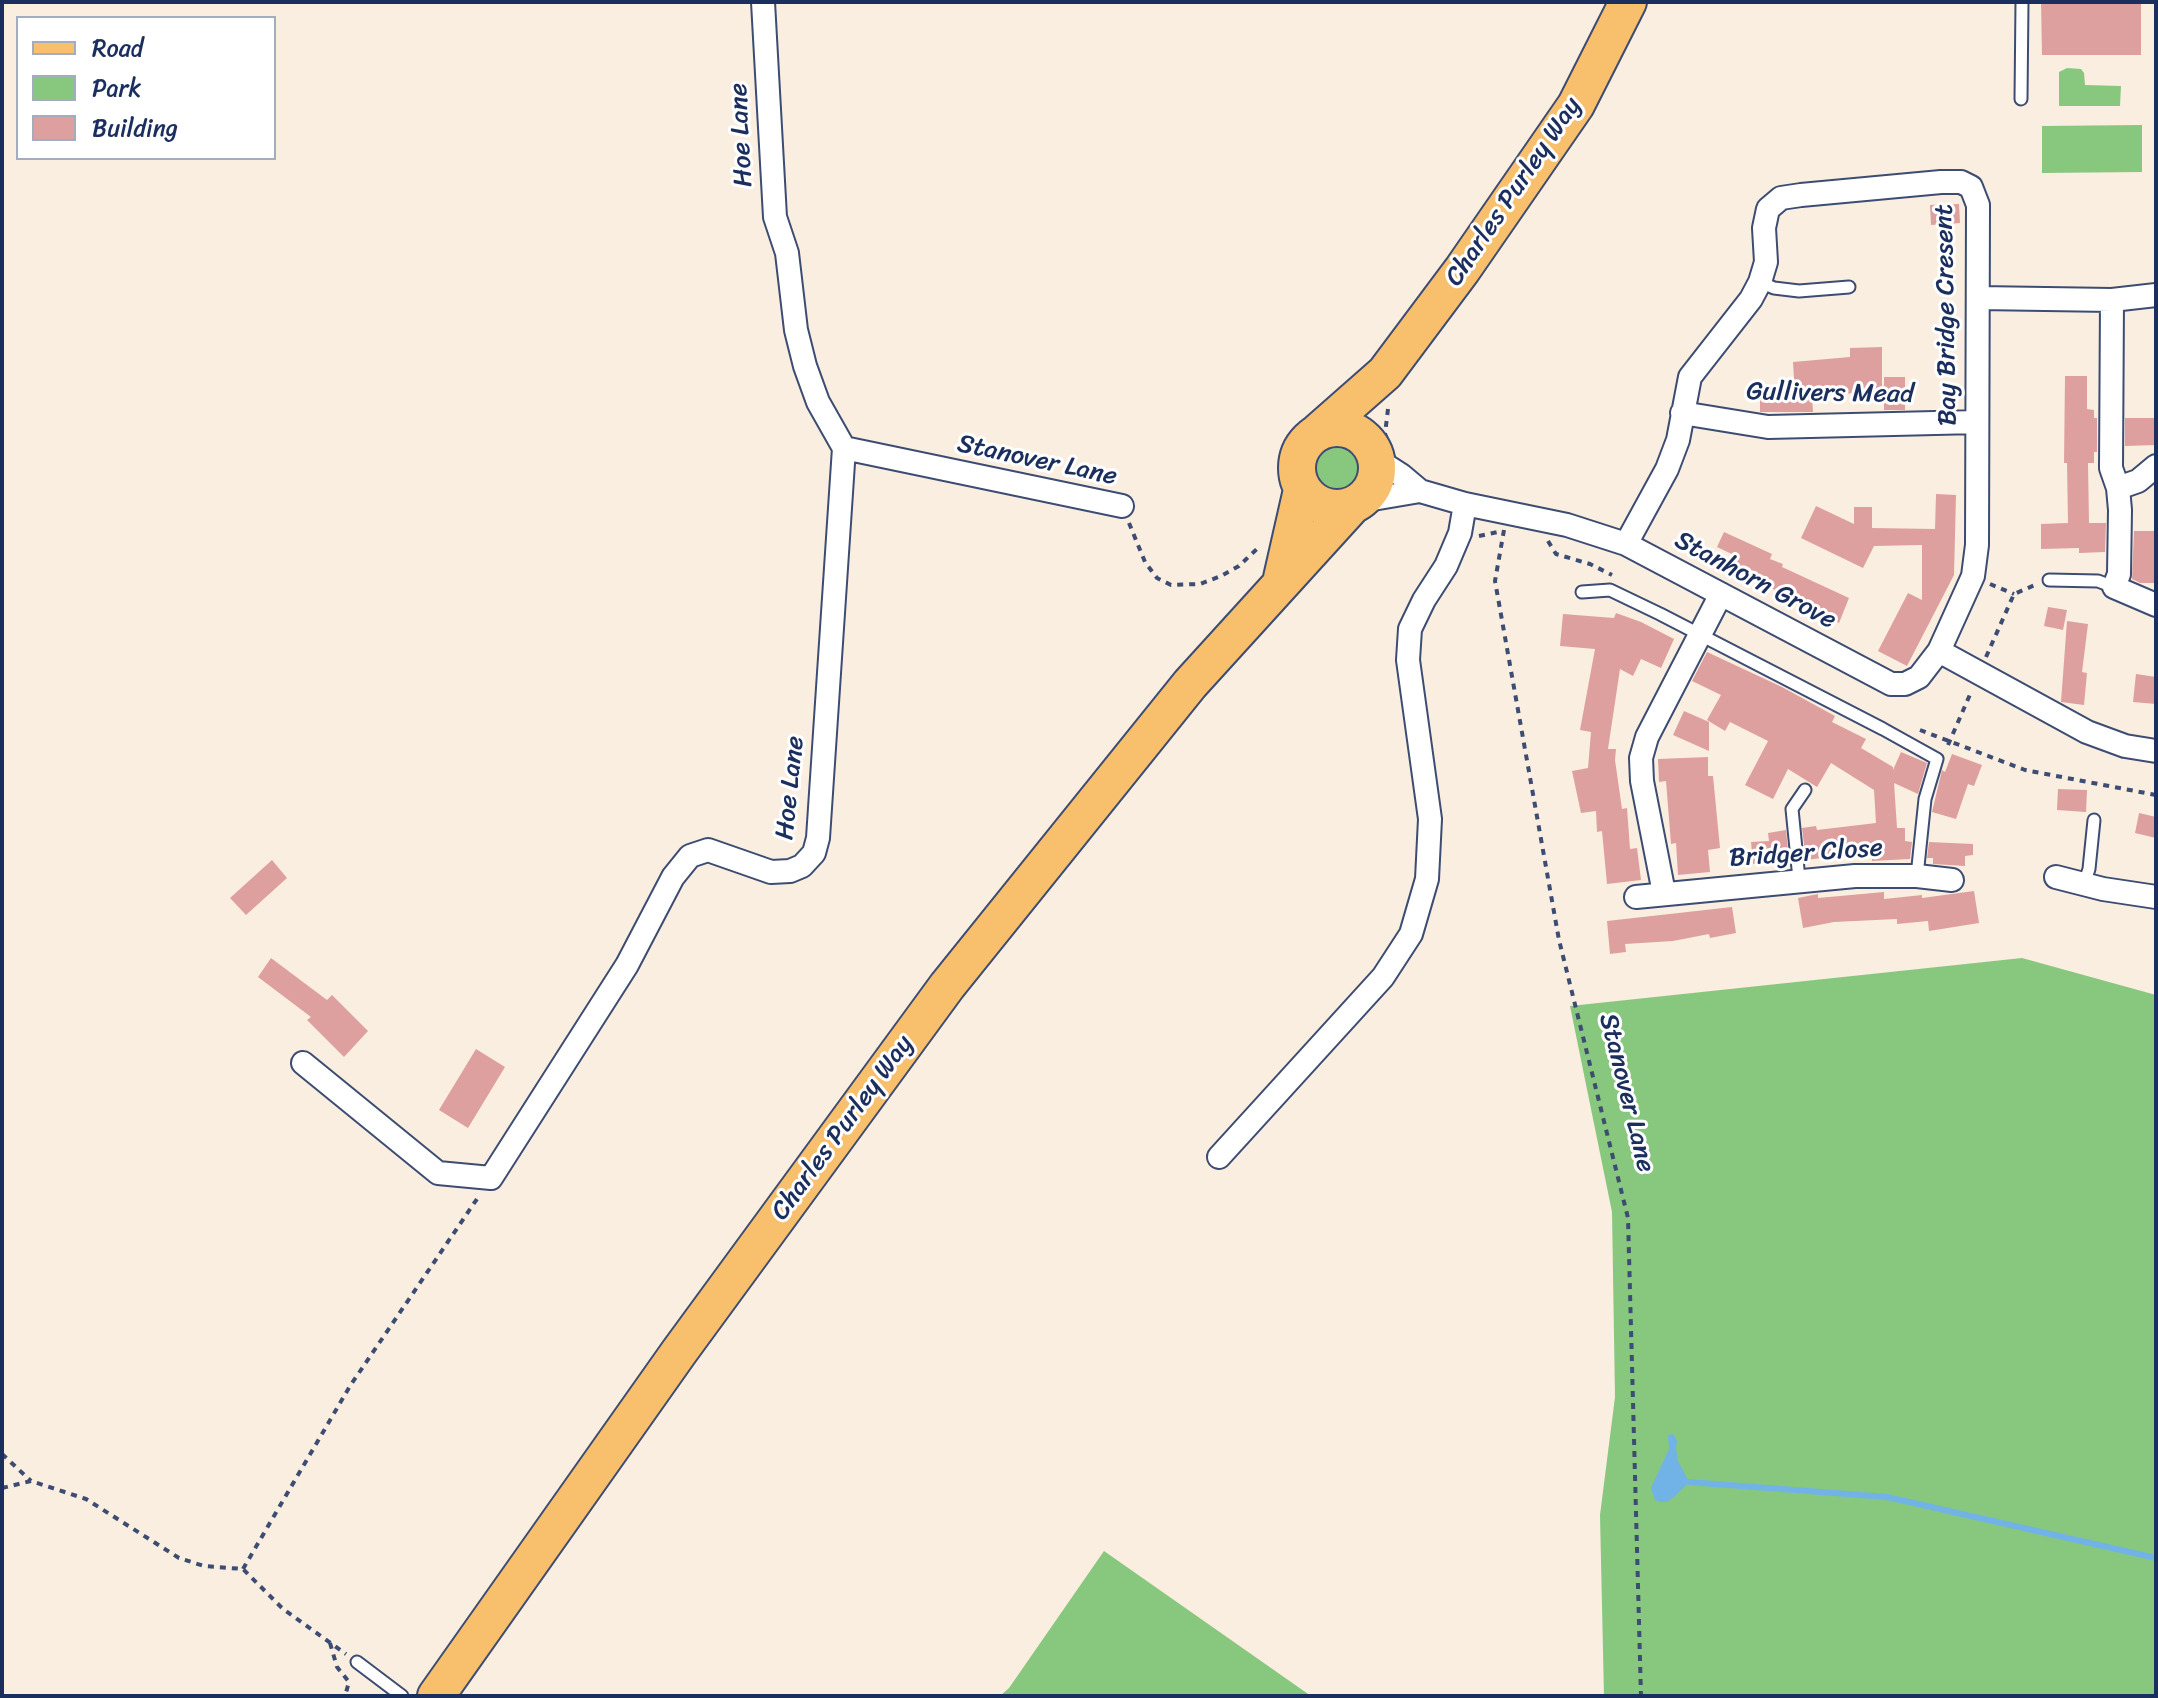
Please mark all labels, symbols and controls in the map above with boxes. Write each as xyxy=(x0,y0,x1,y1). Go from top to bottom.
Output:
legend xyxy=(16,16,276,160)
text: Road xyxy=(92,27,143,69)
text: Park xyxy=(92,67,141,109)
street label: Hoe Lane xyxy=(724,82,760,188)
street label: Charles Purley Way xyxy=(1439,92,1589,292)
text: Building xyxy=(92,107,178,149)
street label: Bay Bridge Cresent xyxy=(1929,204,1965,426)
street label: Gullivers Mead xyxy=(1746,377,1914,411)
street label: Stanover Lane xyxy=(954,429,1120,493)
street label: Stanhorn Grove xyxy=(1669,525,1841,637)
street label: Hoe Lane xyxy=(770,735,812,841)
street label: Bridger Close xyxy=(1728,833,1884,875)
street label: Stanover Lane xyxy=(1591,1010,1661,1176)
street label: Charles Purley Way xyxy=(765,1029,921,1227)

